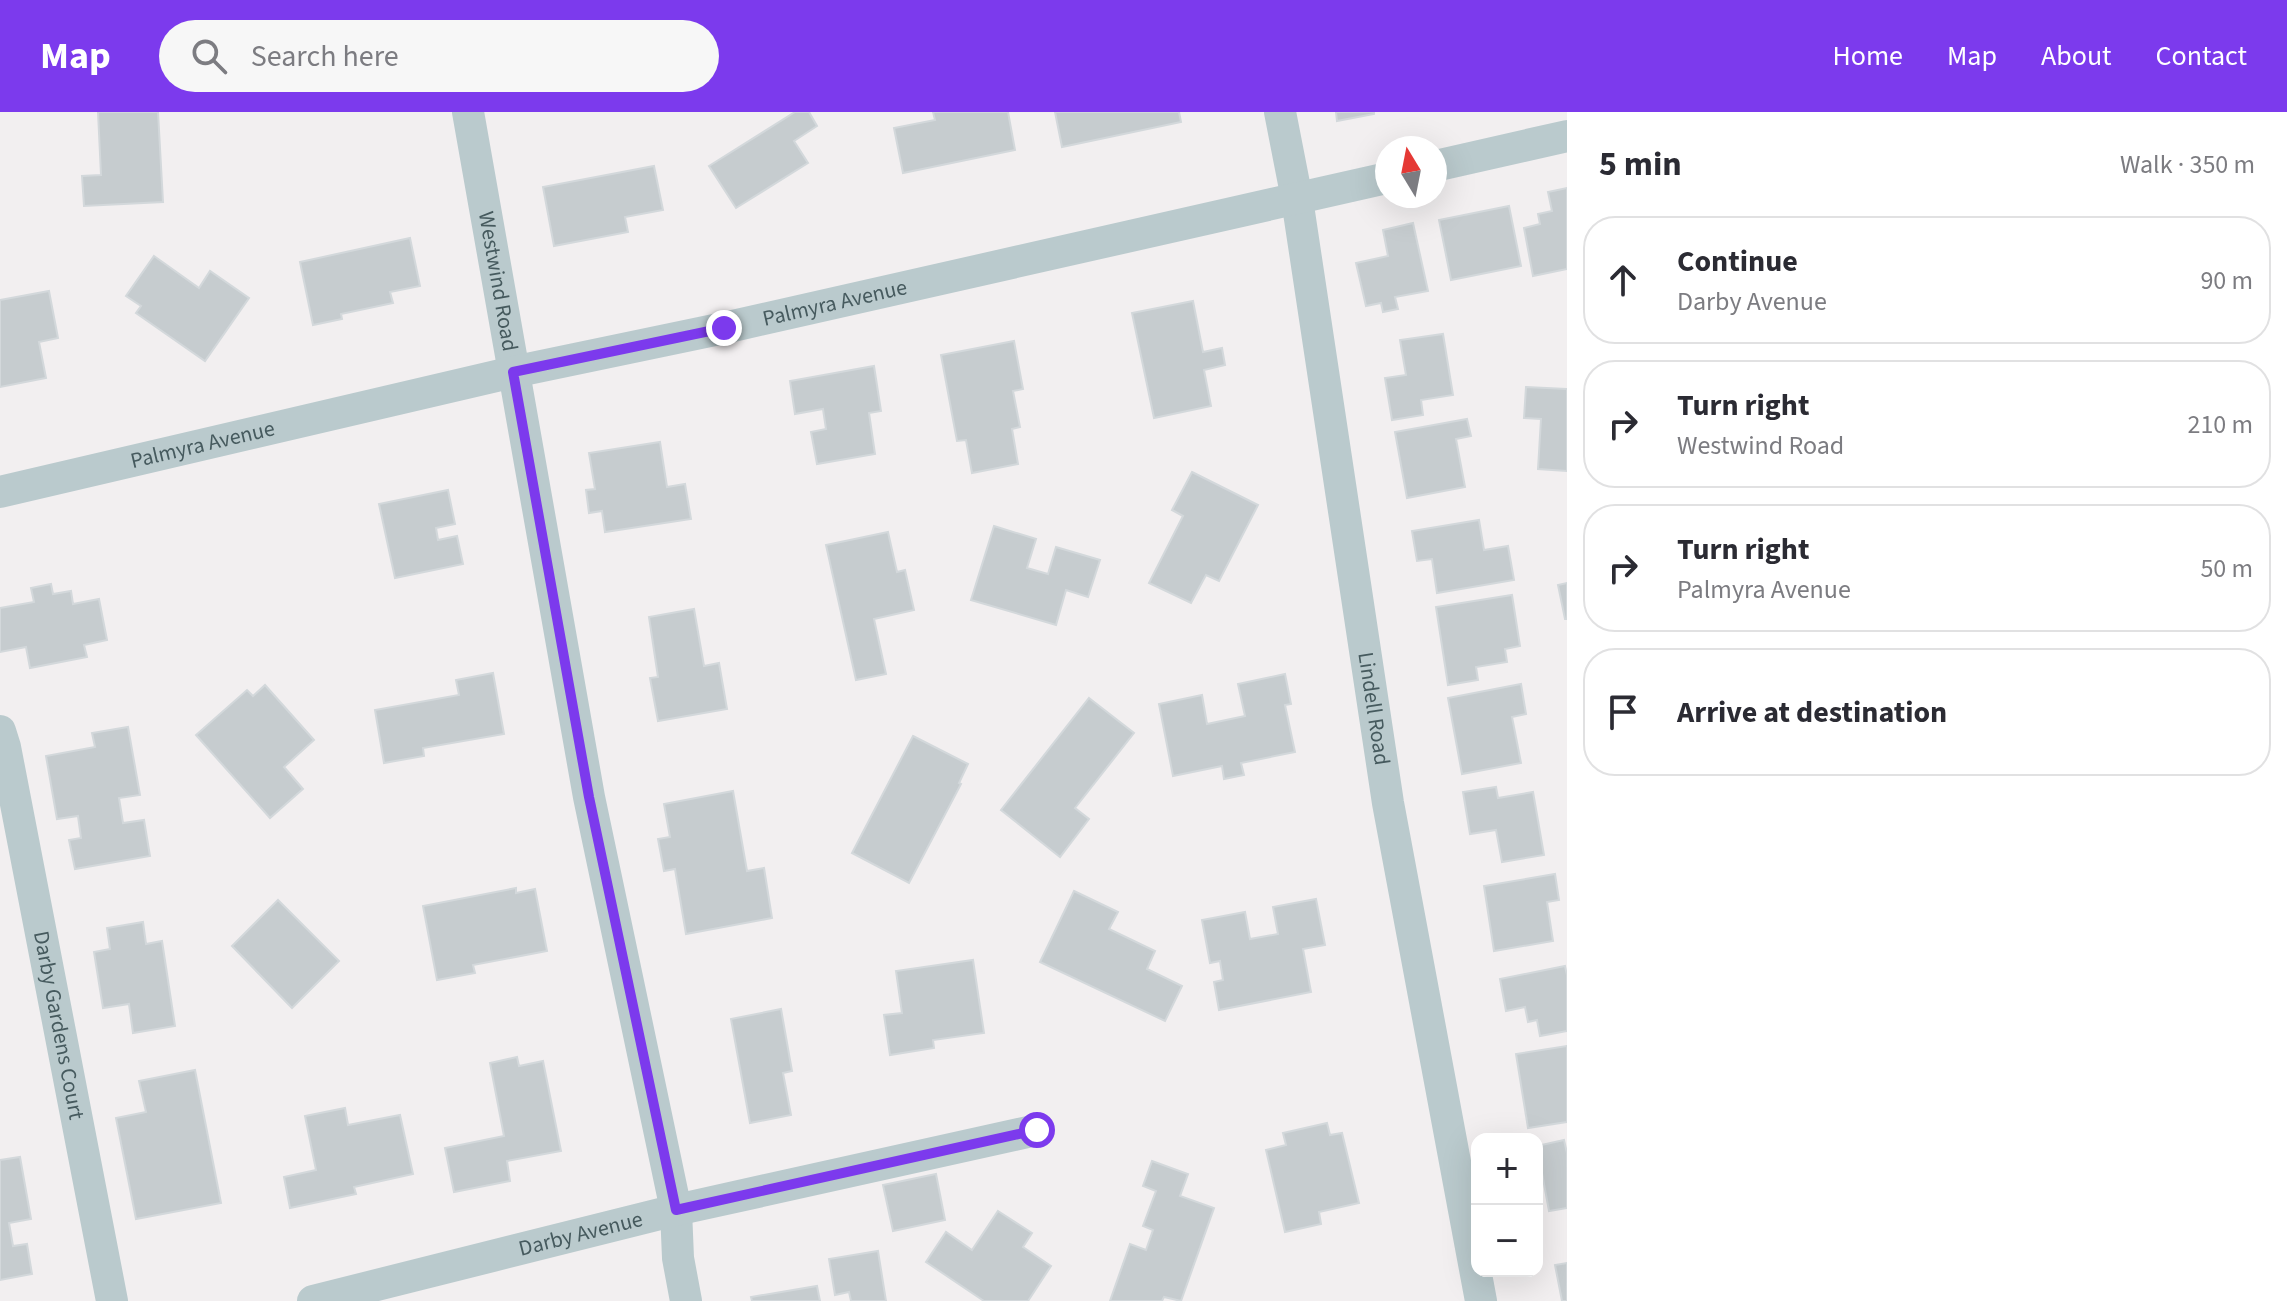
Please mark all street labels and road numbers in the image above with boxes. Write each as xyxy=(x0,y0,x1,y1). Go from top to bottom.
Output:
street label: Westwind Road xyxy=(470,209,526,354)
street label: Palmyra Avenue xyxy=(759,271,910,335)
street label: Palmyra Avenue xyxy=(127,412,278,477)
street label: Lindell Road xyxy=(1349,650,1398,767)
street label: Darby Gardens Court xyxy=(25,928,93,1123)
street label: Darby Avenue xyxy=(515,1203,646,1265)

